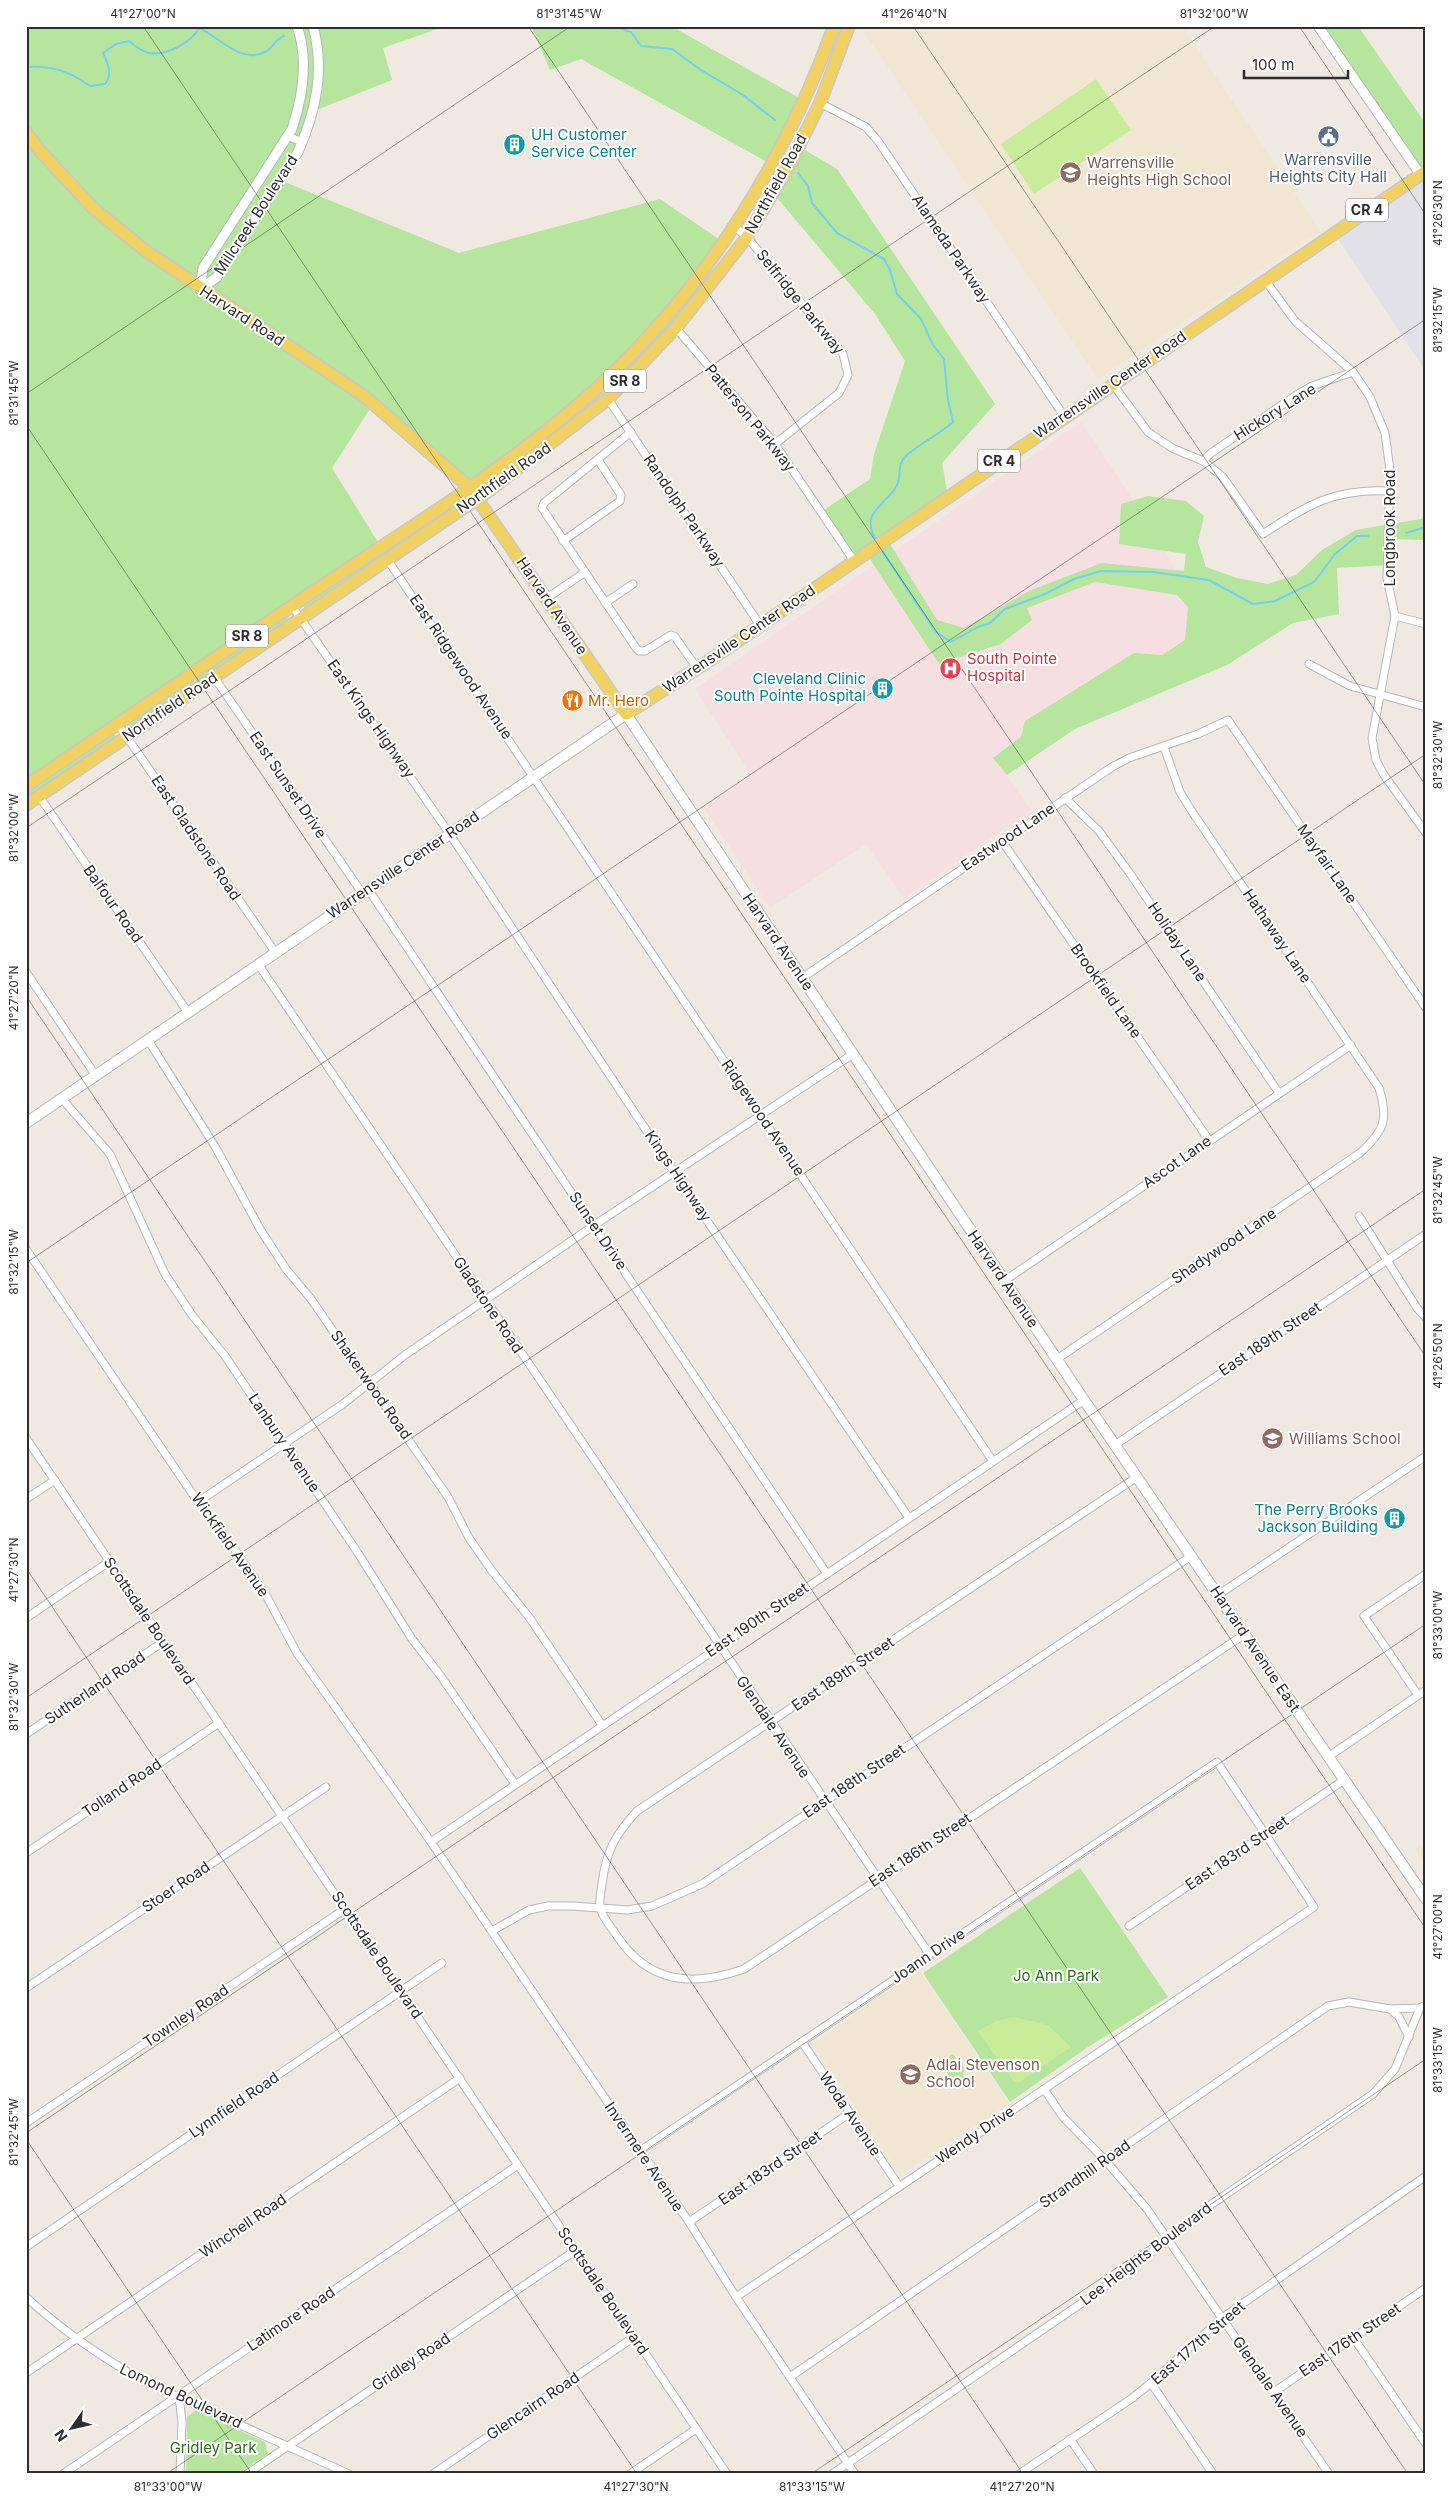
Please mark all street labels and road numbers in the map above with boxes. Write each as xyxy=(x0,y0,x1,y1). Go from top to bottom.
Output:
street label: Northfield Road xyxy=(740,131,811,237)
street label: Millcreek Boulevard xyxy=(210,151,302,278)
street label: Alameda Parkway xyxy=(908,191,995,307)
road number: CR 4 xyxy=(1346,198,1388,222)
street label: Selfridge Parkway xyxy=(752,245,849,358)
street label: Harvard Road xyxy=(196,281,288,350)
street label: Warrensville Center Road xyxy=(1030,326,1190,443)
street label: Patterson Parkway xyxy=(701,360,800,476)
road number: SR 8 xyxy=(604,370,646,392)
street label: Hickory Lane xyxy=(1230,379,1319,444)
street label: Northfield Road xyxy=(453,438,555,517)
road number: CR 4 xyxy=(978,450,1020,472)
street label: Randolph Parkway xyxy=(640,451,730,571)
street label: Longbrook Road xyxy=(1380,470,1399,586)
street label: Harvard Avenue xyxy=(513,553,592,658)
street label: Warrensville Center Road xyxy=(659,580,819,697)
street label: East Ridgewood Avenue xyxy=(406,591,517,743)
road number: SR 8 xyxy=(226,624,268,648)
street label: East Kings Highway xyxy=(323,656,420,782)
street label: Northfield Road xyxy=(118,668,221,746)
street label: East Sunset Drive xyxy=(246,728,331,842)
street label: East Gladstone Road xyxy=(148,772,245,904)
street label: Eastwood Lane xyxy=(957,798,1058,875)
street label: Warrensville Center Road xyxy=(323,806,483,923)
street label: Mayfair Lane xyxy=(1293,821,1362,907)
street label: Balfour Road xyxy=(80,861,147,946)
street label: Hathaway Lane xyxy=(1239,885,1316,986)
street label: Harvard Avenue xyxy=(739,889,818,994)
street label: Holiday Lane xyxy=(1144,898,1211,985)
street label: Brookfield Lane xyxy=(1067,940,1146,1042)
street label: Ridgewood Avenue xyxy=(717,1056,809,1180)
street label: Kings Highway xyxy=(641,1127,716,1225)
street label: Ascot Lane xyxy=(1139,1131,1215,1192)
street label: Sunset Drive xyxy=(565,1188,632,1273)
street label: Shadywood Lane xyxy=(1168,1203,1280,1288)
street label: Harvard Avenue xyxy=(964,1226,1043,1331)
street label: Gladstone Road xyxy=(449,1253,528,1357)
street label: East 189th Street xyxy=(1215,1297,1325,1380)
street label: Shakerwood Road xyxy=(327,1326,416,1443)
street label: Lanbury Avenue xyxy=(244,1390,324,1496)
street label: Wickfield Avenue xyxy=(187,1489,273,1600)
street label: Scottsdale Boulevard xyxy=(100,1553,199,1688)
street label: East 190th Street xyxy=(702,1578,812,1661)
street label: Harvard Avenue East xyxy=(1206,1582,1305,1716)
street label: East 189th Street xyxy=(788,1632,898,1715)
street label: Sutherland Road xyxy=(41,1647,149,1728)
street label: Glendale Avenue xyxy=(732,1672,815,1781)
street label: East 188th Street xyxy=(799,1739,909,1822)
street label: Tolland Road xyxy=(78,1754,165,1821)
street label: East 186th Street xyxy=(865,1808,975,1891)
street label: East 183rd Street xyxy=(1182,1811,1292,1894)
street label: Stoer Road xyxy=(138,1857,213,1916)
street label: Scottsdale Boulevard xyxy=(328,1887,427,2022)
street label: Joann Drive xyxy=(887,1924,968,1987)
street label: Townley Road xyxy=(139,1980,232,2051)
street label: Lynnfield Road xyxy=(185,2067,282,2142)
street label: Woda Avenue xyxy=(815,2068,886,2159)
street label: Invermere Avenue xyxy=(601,2098,688,2215)
street label: Wendy Drive xyxy=(932,2101,1018,2168)
street label: East 183rd Street xyxy=(715,2126,825,2209)
street label: Strandhill Road xyxy=(1036,2135,1134,2212)
street label: Winchell Road xyxy=(195,2189,290,2262)
street label: Lee Heights Boulevard xyxy=(1076,2198,1215,2309)
street label: Scottsdale Boulevard xyxy=(554,2223,653,2358)
street label: Latimore Road xyxy=(243,2282,338,2355)
street label: East 177th Street xyxy=(1147,2297,1249,2389)
street label: East 176th Street xyxy=(1295,2299,1404,2381)
street label: Gridley Road xyxy=(368,2328,454,2395)
street label: Glendale Avenue xyxy=(1228,2332,1312,2441)
street label: Lomond Boulevard xyxy=(117,2359,246,2432)
street label: Glencairn Road xyxy=(482,2367,583,2444)

